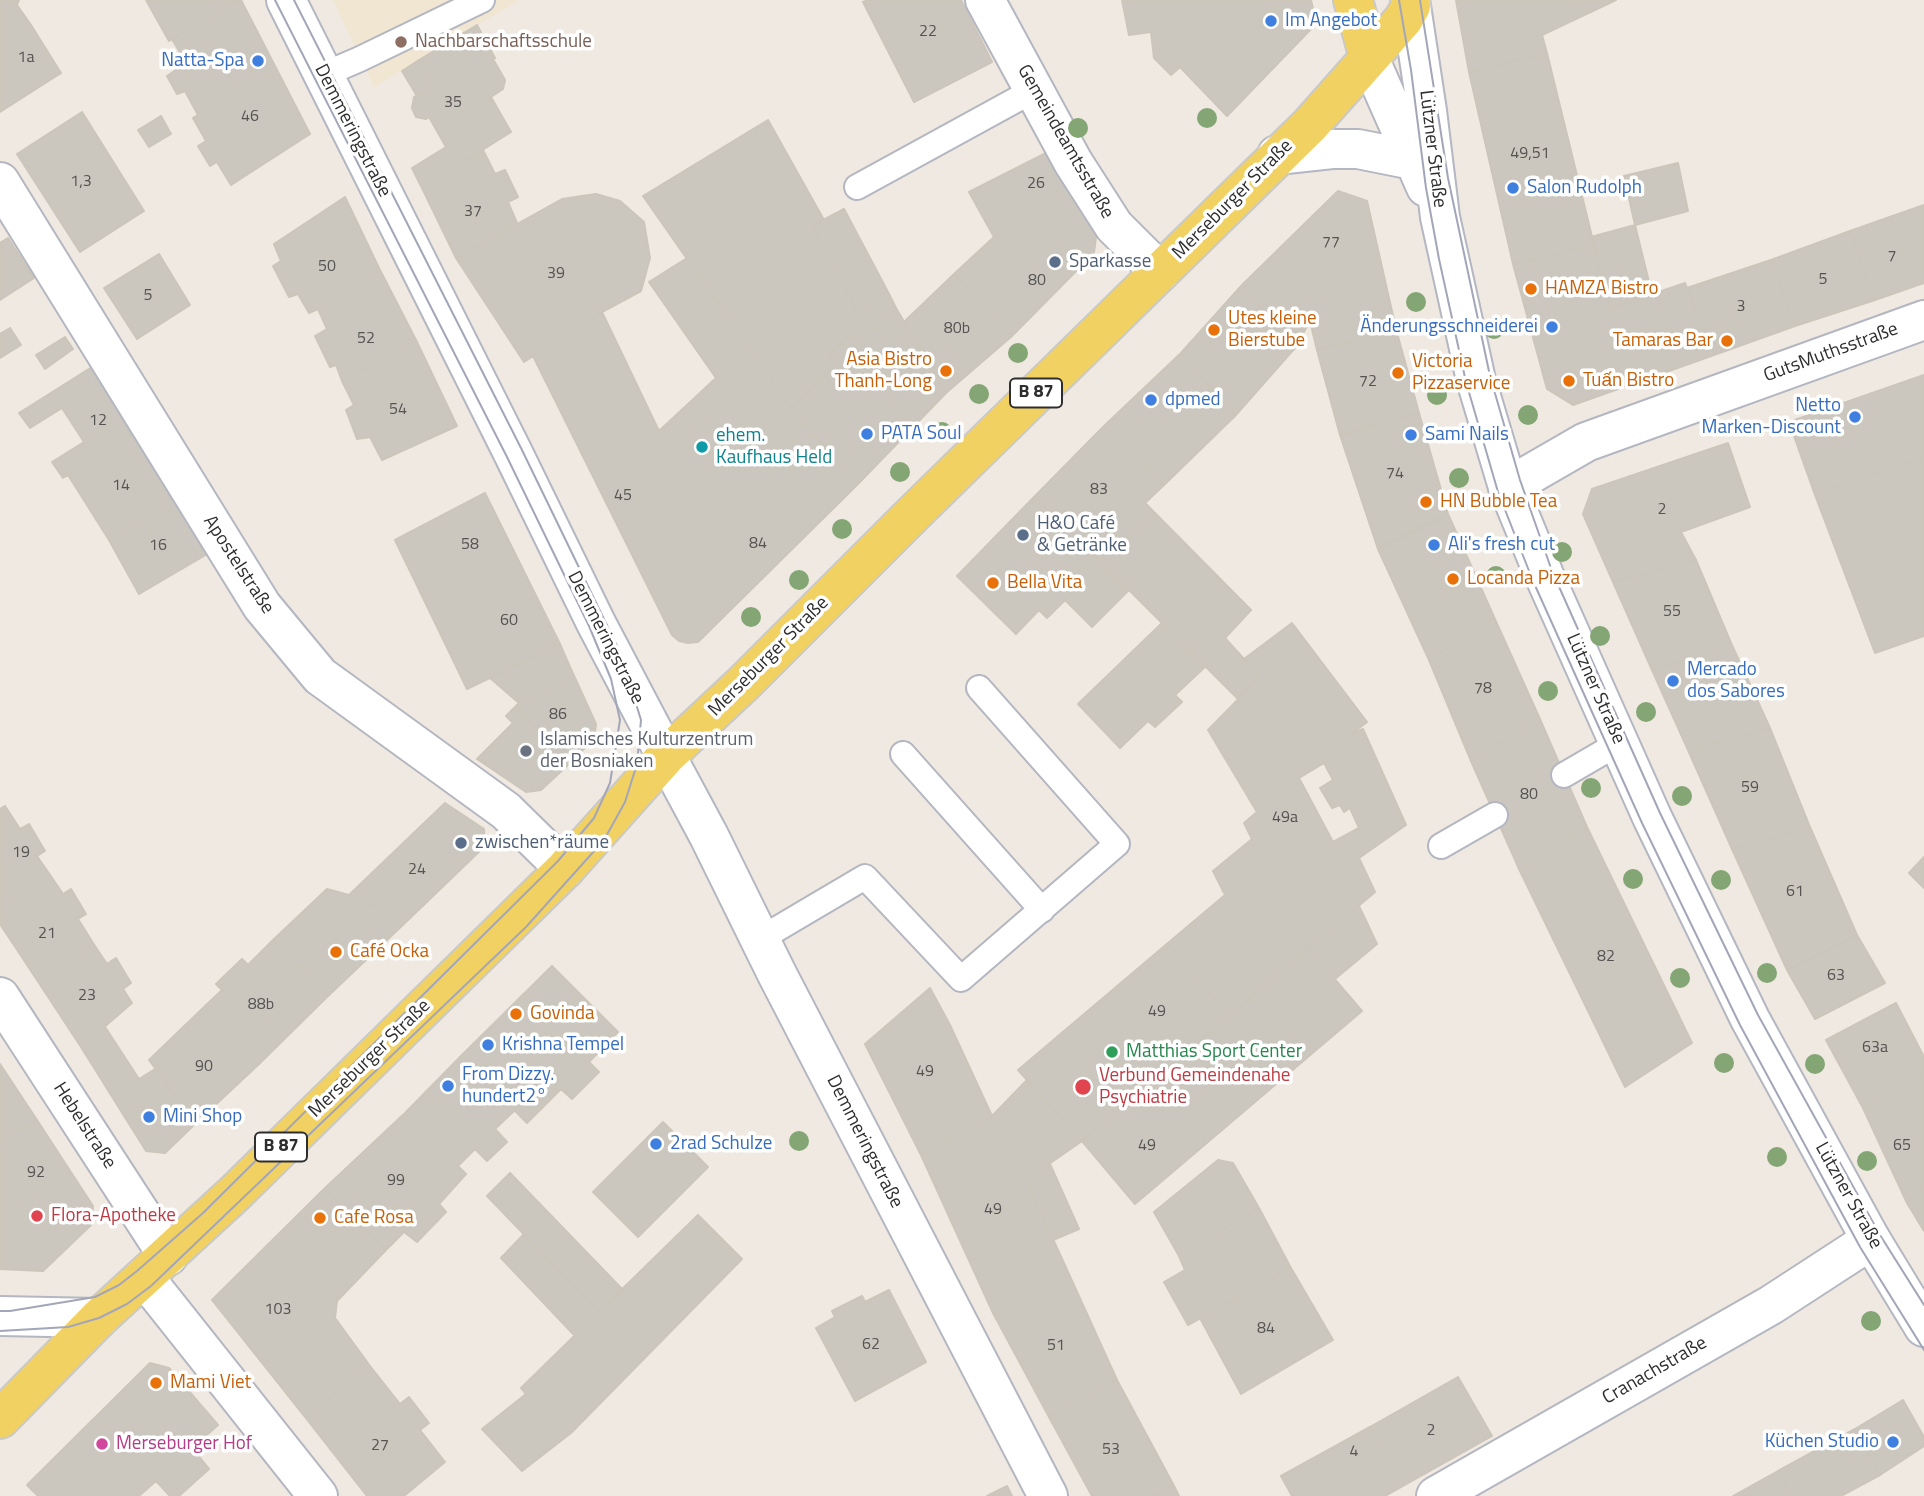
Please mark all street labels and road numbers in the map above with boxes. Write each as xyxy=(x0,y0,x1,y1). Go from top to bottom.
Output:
street label: Demmeringstraße xyxy=(309,61,395,201)
street label: Gemeindeamtsstraße xyxy=(1012,61,1118,223)
street label: Lützner Straße xyxy=(1413,89,1451,209)
street label: Merseburger Straße xyxy=(1168,135,1298,265)
street label: GutsMuthsstraße xyxy=(1761,318,1901,388)
road number: B 87 xyxy=(1010,379,1062,408)
street label: Apostelstraße xyxy=(198,511,278,619)
street label: Demmeringstraße xyxy=(562,568,648,708)
street label: Merseburger Straße xyxy=(704,592,834,722)
street label: Lützner Straße xyxy=(1561,630,1629,748)
street label: Merseburger Straße xyxy=(304,995,436,1123)
street label: Demmeringstraße xyxy=(821,1072,907,1212)
street label: Hebelstraße xyxy=(48,1079,120,1173)
road number: B 87 xyxy=(255,1132,307,1162)
street label: Lützner Straße xyxy=(1809,1139,1887,1253)
street label: Cranachstraße xyxy=(1599,1332,1711,1410)

